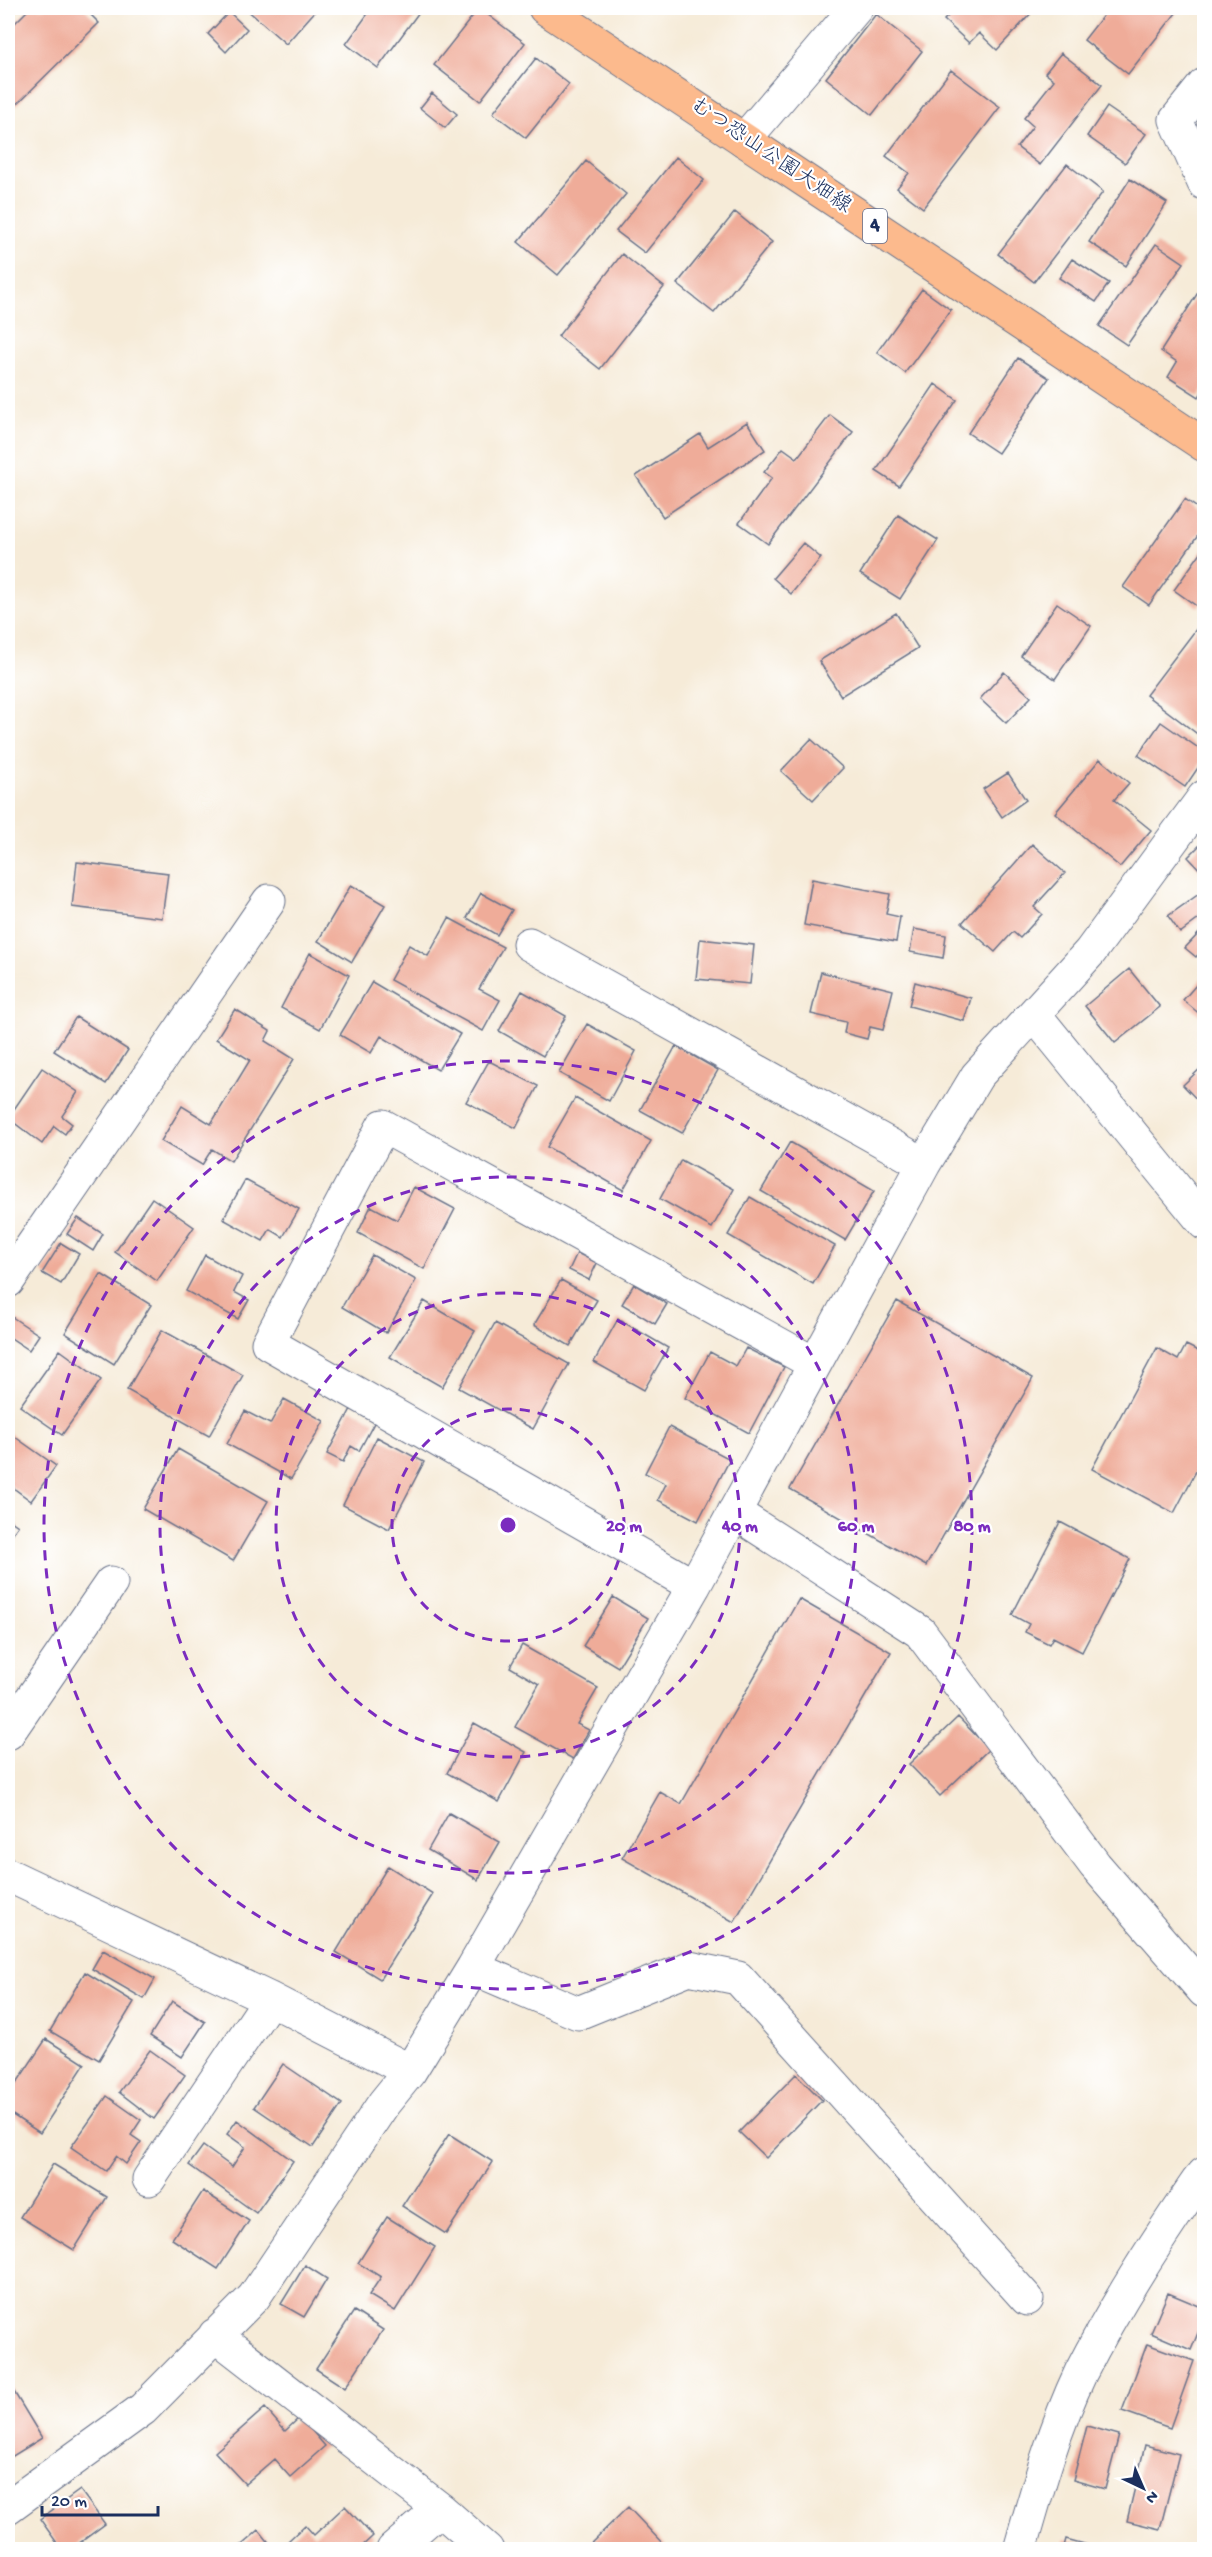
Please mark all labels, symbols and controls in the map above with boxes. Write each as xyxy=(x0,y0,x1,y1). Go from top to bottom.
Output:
street label: むつ恐山公園大畑線 xyxy=(685,93,856,220)
road number: 4 xyxy=(863,209,887,243)
centre of rings xyxy=(498,1515,518,1535)
text: 20 m xyxy=(606,1517,642,1538)
text: 40 m xyxy=(721,1517,758,1538)
text: 60 m xyxy=(838,1517,874,1538)
text: 80 m xyxy=(953,1517,991,1538)
north arrow xyxy=(1113,2458,1173,2518)
scale bar xyxy=(42,2479,158,2517)
text: N xyxy=(1140,2486,1161,2507)
text: 20 m xyxy=(51,2492,87,2513)

